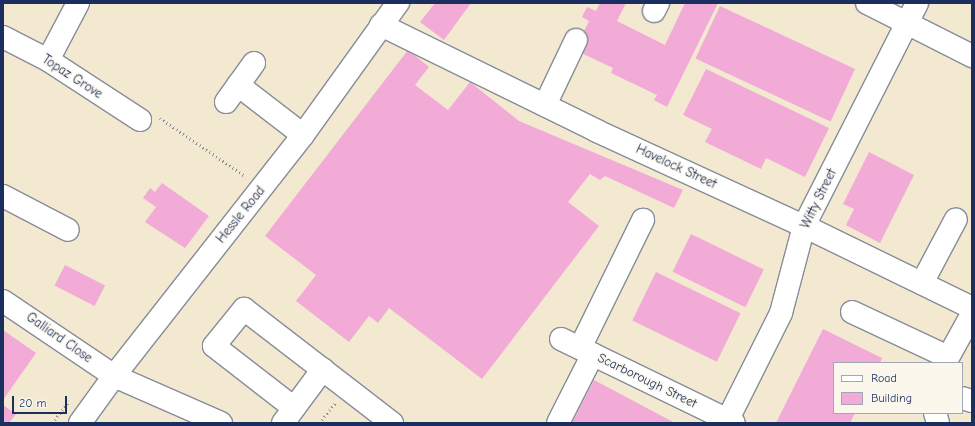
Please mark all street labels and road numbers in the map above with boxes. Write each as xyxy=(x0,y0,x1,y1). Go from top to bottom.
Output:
street label: Topaz Grove xyxy=(39,52,105,102)
street label: Havelock Street xyxy=(633,142,719,192)
street label: Witty Street xyxy=(798,167,840,231)
street label: Hessle Road xyxy=(213,183,269,247)
street label: Galliard Close xyxy=(23,310,95,366)
street label: Scarborough Street xyxy=(595,350,699,412)

